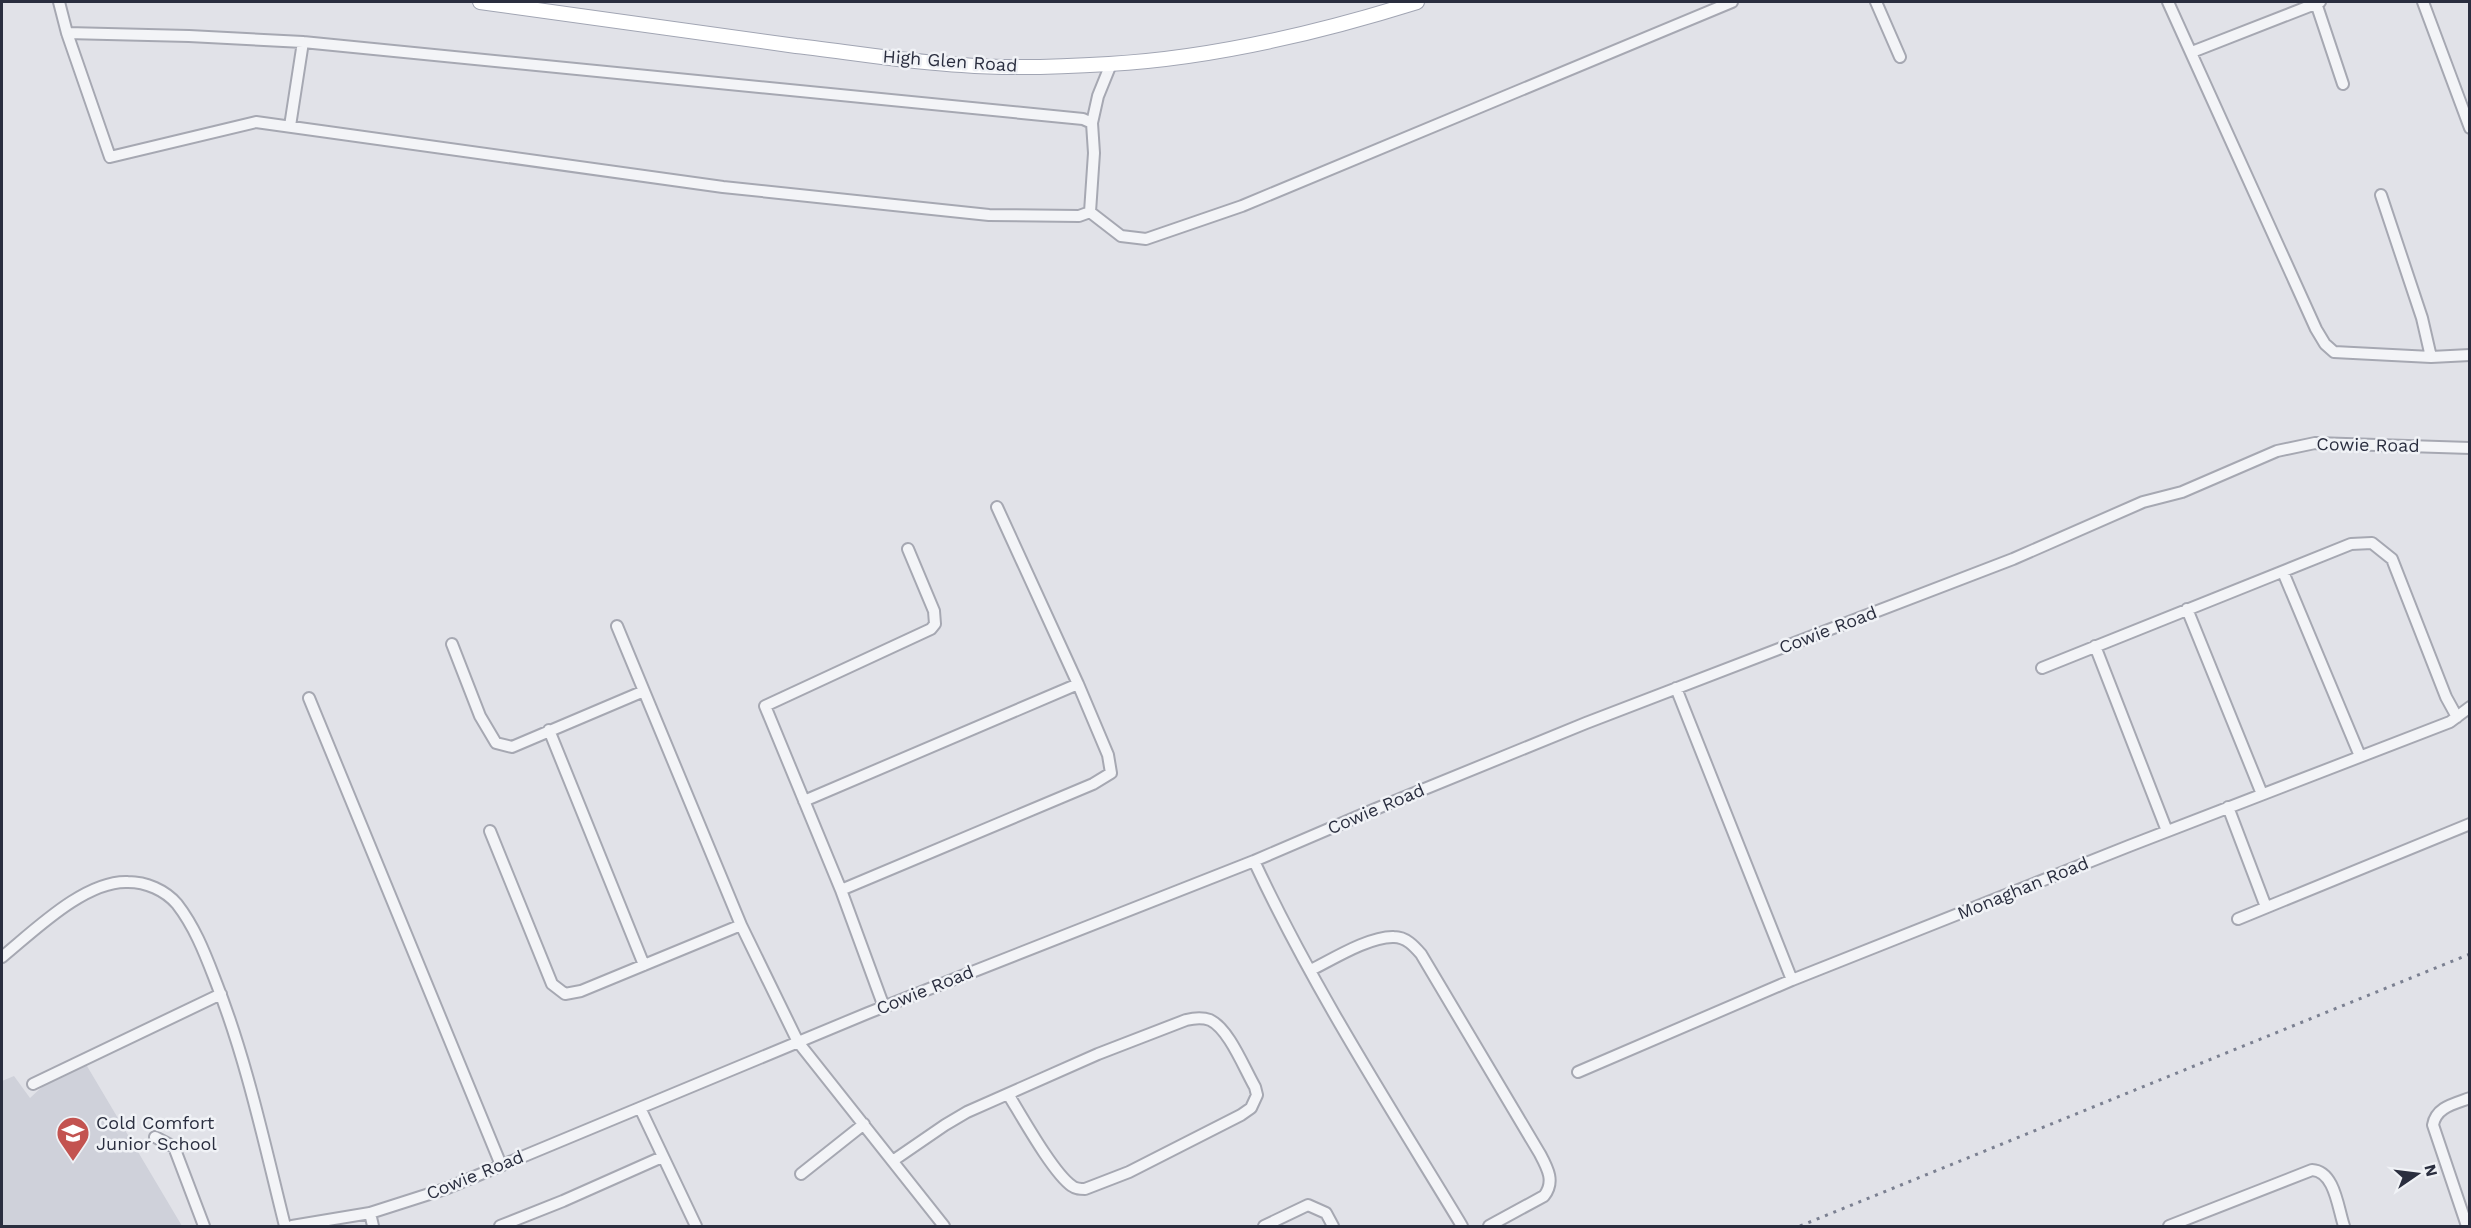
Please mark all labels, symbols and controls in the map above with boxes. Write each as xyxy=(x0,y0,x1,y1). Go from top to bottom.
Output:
street label: High Glen Road xyxy=(882,45,1018,76)
street label: Cowie Road xyxy=(2316,433,2420,456)
street label: Cowie Road xyxy=(1776,601,1880,658)
street label: Cowie Road xyxy=(1324,779,1427,838)
street label: Monaghan Road xyxy=(1954,852,2091,923)
street label: Cowie Road xyxy=(873,960,977,1019)
place label: Cold Comfort Junior School xyxy=(96,1112,217,1154)
school or university icon: Cold Comfort Junior School xyxy=(55,1115,91,1162)
north arrow xyxy=(2387,1144,2447,1204)
street label: Cowie Road xyxy=(423,1145,527,1204)
text: N xyxy=(2420,1162,2442,1179)

